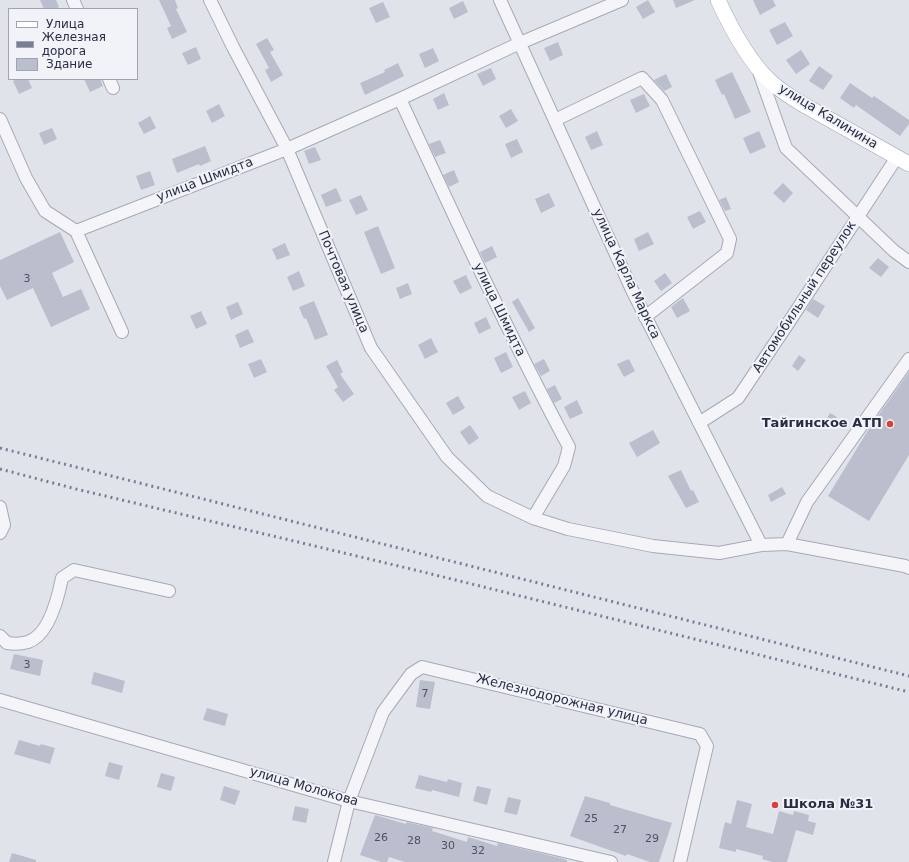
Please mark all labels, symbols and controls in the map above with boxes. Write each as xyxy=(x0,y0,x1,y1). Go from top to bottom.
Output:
legend xyxy=(8,8,138,80)
text: Улица xyxy=(46,17,84,31)
text: Железная дорога xyxy=(42,30,106,58)
text: Здание xyxy=(46,57,92,71)
street label: улица Калинина xyxy=(776,81,880,153)
street label: улица Шмидта xyxy=(155,154,255,206)
street label: улица Карла Маркса xyxy=(589,207,663,341)
street label: Автомобильный переулок xyxy=(750,218,860,376)
street label: Почтовая улица xyxy=(314,228,372,336)
street label: улица Шмидта xyxy=(470,261,528,359)
house number: 3 xyxy=(24,272,30,286)
place label: Тайгинское АТП xyxy=(762,416,882,432)
marker: Тайгинское АТП xyxy=(885,419,895,429)
house number: 3 xyxy=(24,658,30,672)
street label: Железнодорожная улица xyxy=(475,671,649,729)
house number: 7 xyxy=(422,687,428,701)
street label: улица Молокова xyxy=(248,764,360,810)
place label: Школа №31 xyxy=(783,797,873,813)
marker: Школа №31 xyxy=(770,800,780,810)
house number: 25 xyxy=(584,812,598,826)
house number: 27 xyxy=(613,823,627,837)
house number: 26 xyxy=(374,831,388,845)
house number: 29 xyxy=(645,832,659,846)
house number: 28 xyxy=(407,834,421,848)
house number: 30 xyxy=(441,839,455,853)
house number: 32 xyxy=(471,844,485,858)

